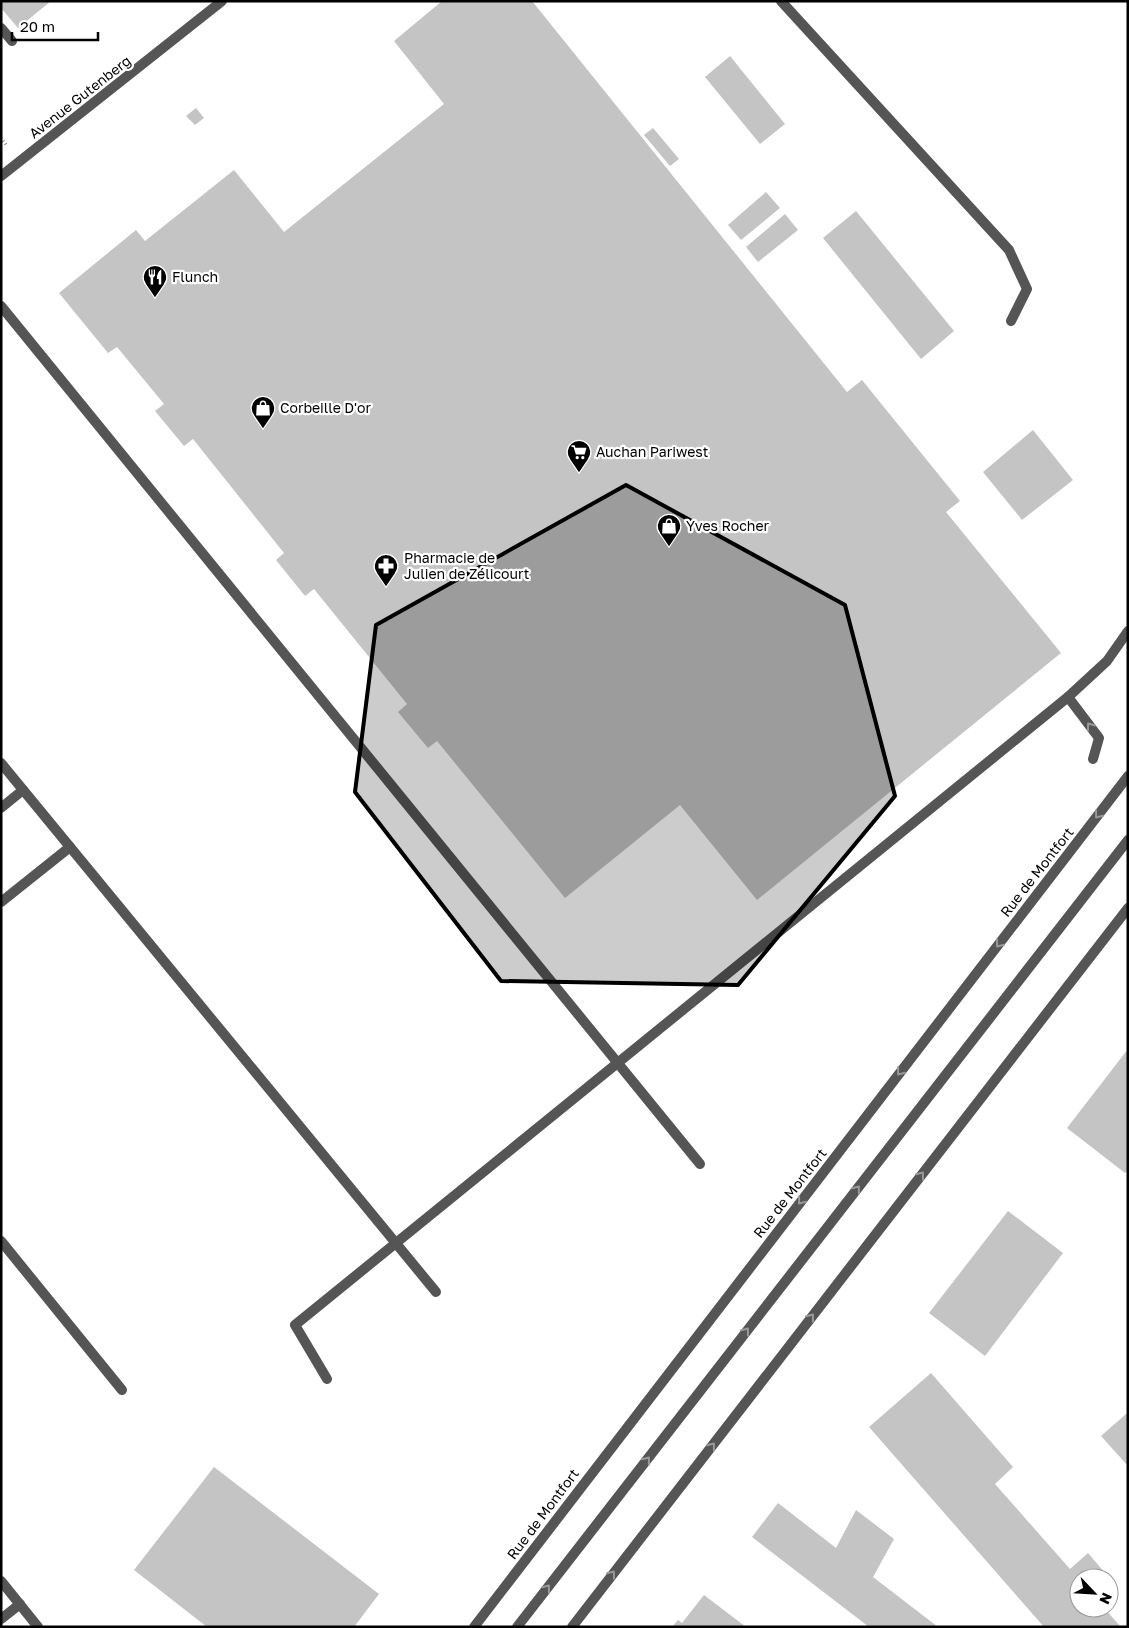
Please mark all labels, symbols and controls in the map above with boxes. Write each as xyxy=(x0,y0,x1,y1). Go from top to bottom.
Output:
scale bar xyxy=(12,10,99,42)
text: 20 m xyxy=(20,17,55,35)
street label: Avenue Gutenberg xyxy=(26,52,134,142)
restaurant icon: Flunch xyxy=(142,264,168,298)
place label: Flunch xyxy=(172,268,218,285)
shop icon: Corbeille D'or xyxy=(250,395,276,429)
place label: Corbeille D'or xyxy=(280,399,371,416)
supermarket icon: Auchan Pariwest xyxy=(566,439,592,473)
place label: Auchan Pariwest xyxy=(596,443,708,460)
shop icon: Yves Rocher xyxy=(656,513,682,547)
place label: Yves Rocher xyxy=(686,517,770,534)
place label: Pharmacie de Julien de Zélicourt xyxy=(404,549,529,582)
pharmacy icon: Pharmacie de Julien de Zélicourt xyxy=(373,553,399,587)
one-way arrow xyxy=(1087,722,1096,732)
one-way arrow xyxy=(1095,809,1104,819)
street label: Rue de Montfort xyxy=(996,824,1077,920)
one-way arrow xyxy=(996,938,1005,948)
one-way arrow xyxy=(896,1067,905,1076)
street label: Rue de Montfort xyxy=(749,1145,830,1241)
one-way arrow xyxy=(916,1172,924,1181)
one-way arrow xyxy=(851,1186,859,1195)
one-way arrow xyxy=(798,1195,806,1204)
one-way arrow xyxy=(806,1314,814,1323)
one-way arrow xyxy=(741,1328,750,1337)
one-way arrow xyxy=(706,1442,715,1452)
one-way arrow xyxy=(641,1457,649,1466)
street label: Rue de Montfort xyxy=(503,1465,582,1562)
north arrow xyxy=(1069,1568,1119,1618)
one-way arrow xyxy=(607,1571,615,1580)
one-way arrow xyxy=(541,1584,550,1594)
text: N xyxy=(1096,1590,1116,1607)

